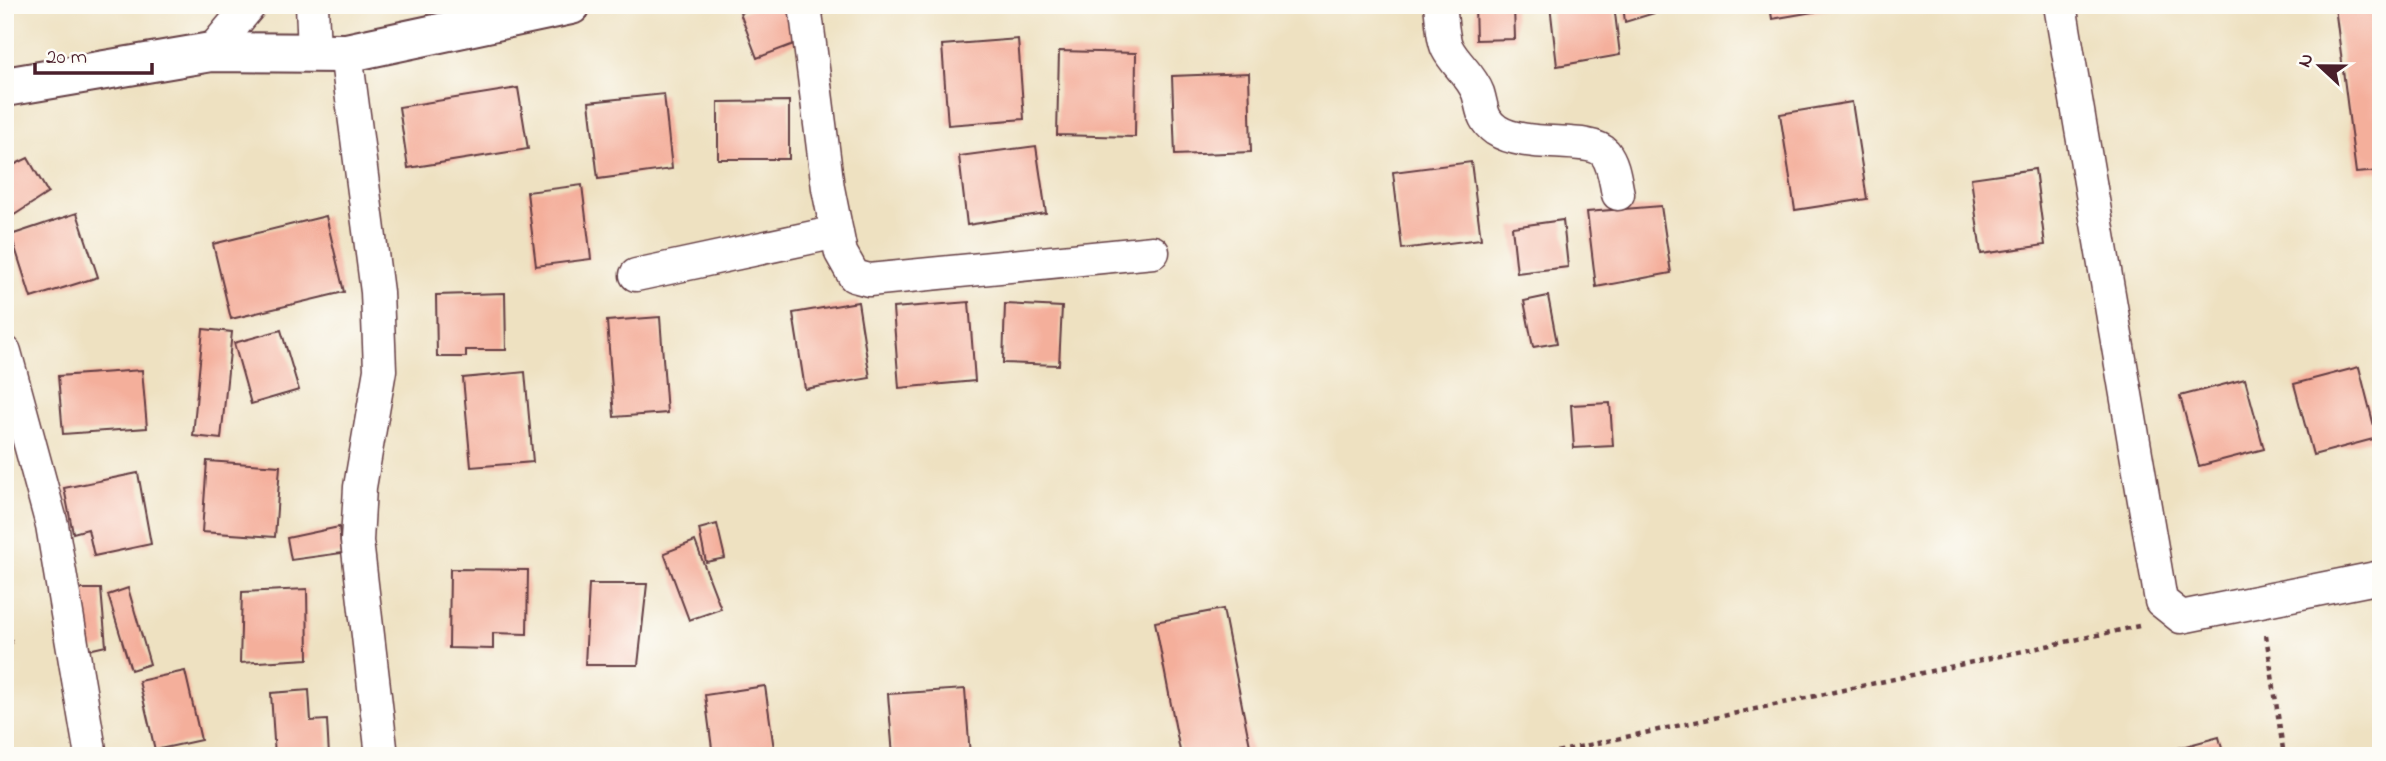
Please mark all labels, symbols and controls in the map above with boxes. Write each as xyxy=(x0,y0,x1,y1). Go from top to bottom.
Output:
scale bar xyxy=(35,32,152,76)
north arrow xyxy=(2284,32,2354,102)
text: 20 m xyxy=(46,43,87,73)
text: N xyxy=(2292,49,2322,72)

